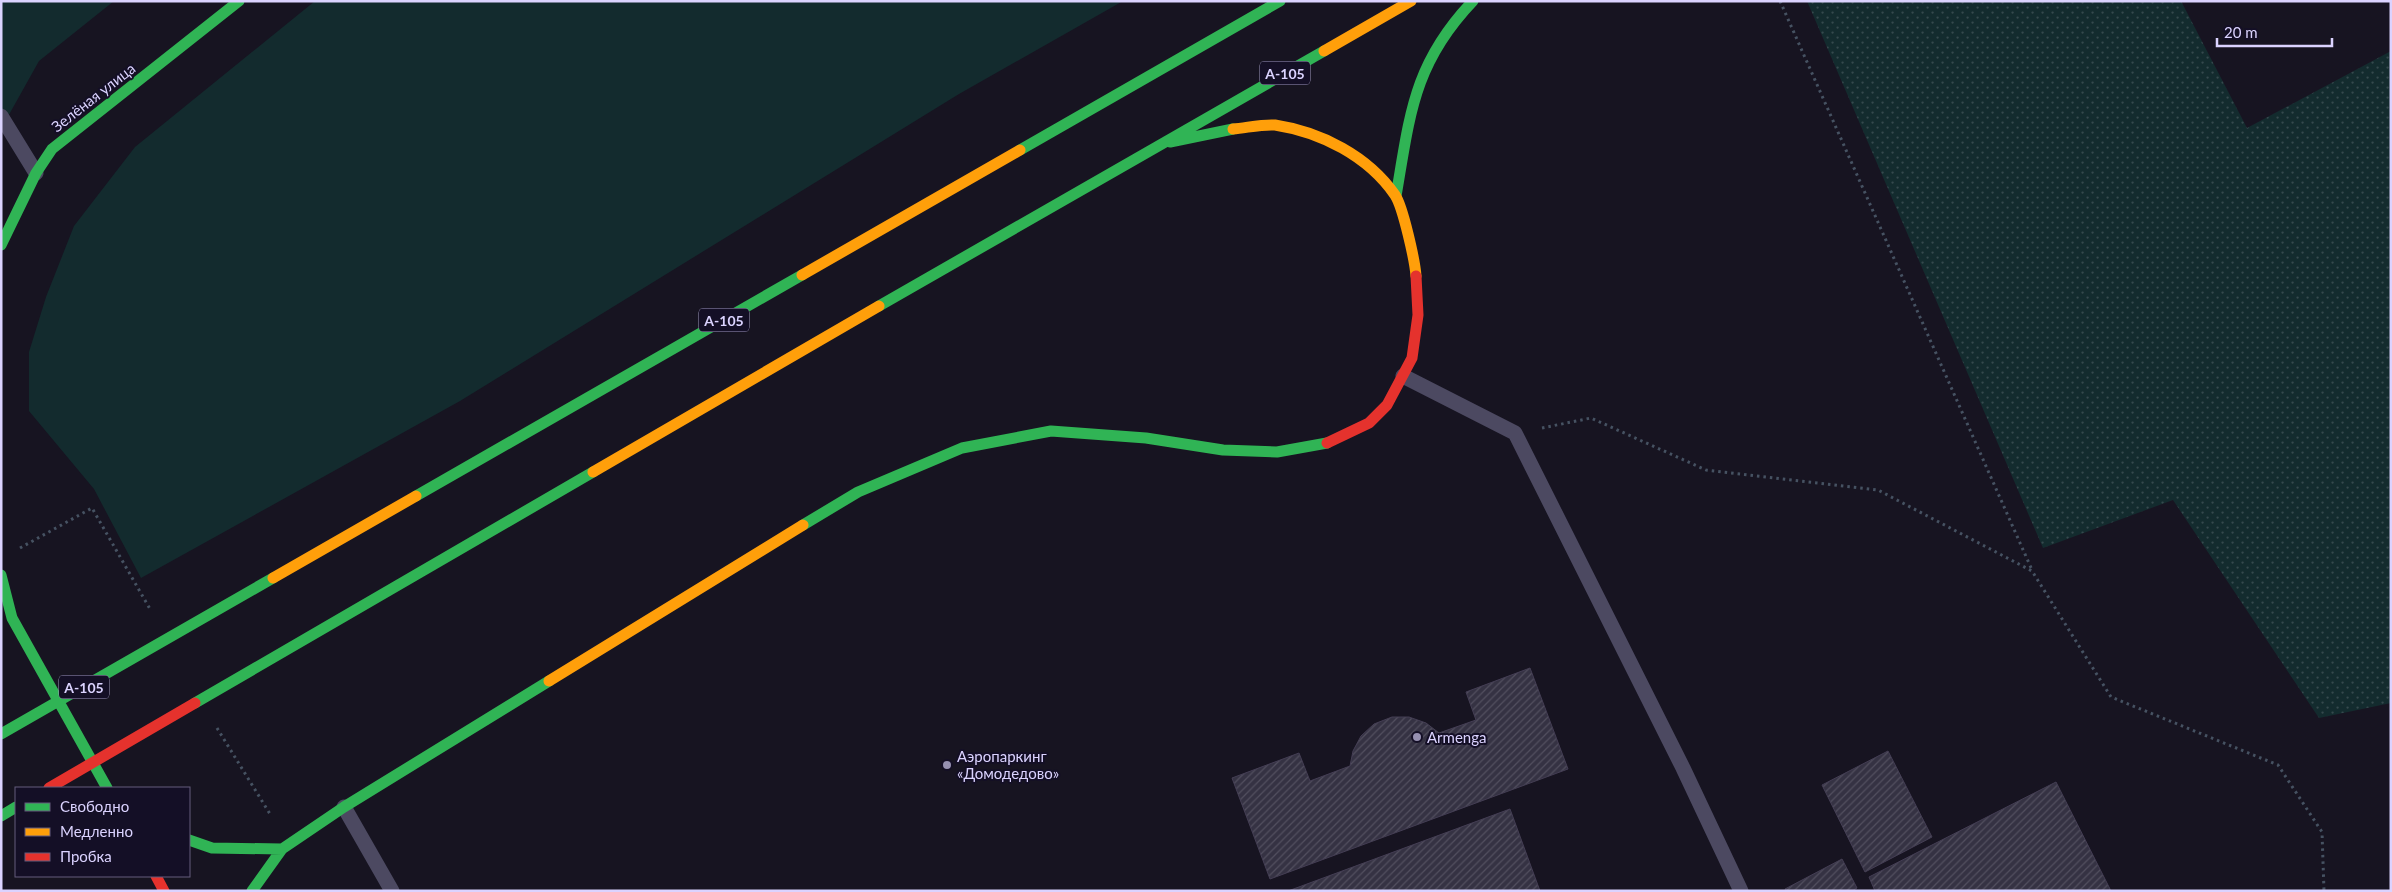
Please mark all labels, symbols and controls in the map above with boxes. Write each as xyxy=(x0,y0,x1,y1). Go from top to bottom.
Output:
scale bar xyxy=(2217,15,2332,47)
text: 20 m xyxy=(2224,23,2258,41)
street label: Зелёная улица xyxy=(48,59,138,135)
road number: А-105 xyxy=(1260,62,1310,84)
road number: А-105 xyxy=(699,308,749,332)
road number: А-105 xyxy=(59,676,109,699)
place label: Armenga xyxy=(1427,728,1486,746)
marker: Armenga xyxy=(1411,731,1423,743)
place label: Аэропаркинг «Домодедово» xyxy=(957,747,1059,782)
marker: Аэропаркинг «Домодедово» xyxy=(941,759,953,771)
legend xyxy=(15,787,190,877)
text: Свободно xyxy=(60,797,129,815)
text: Медленно xyxy=(60,822,133,840)
text: Пробка xyxy=(60,847,112,865)

